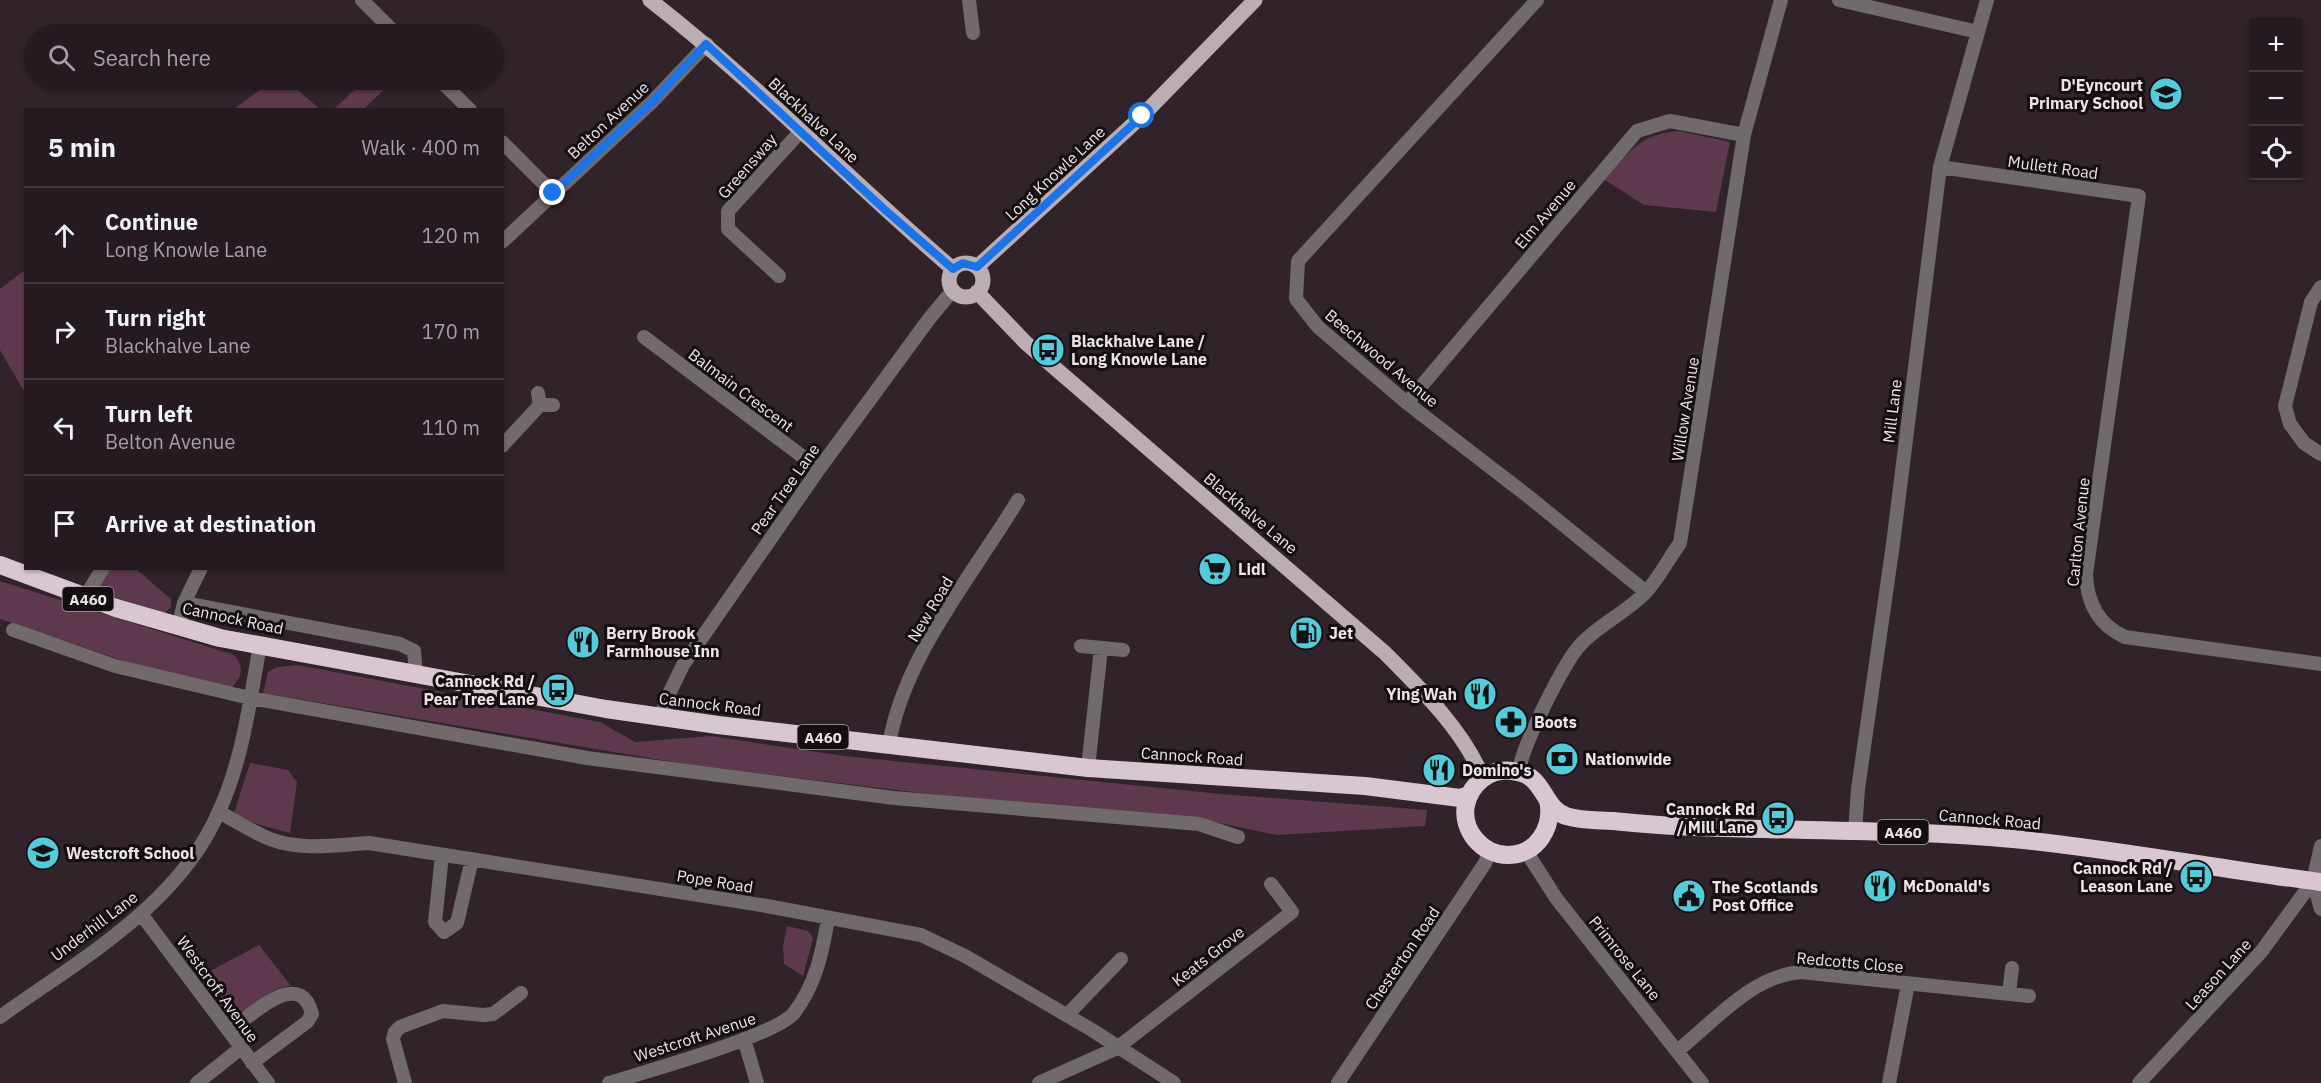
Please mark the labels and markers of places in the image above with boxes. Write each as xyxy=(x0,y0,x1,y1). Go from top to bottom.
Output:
place label: D'Eyncourt Primary School xyxy=(2029,75,2143,113)
school or university icon: D'Eyncourt Primary School xyxy=(2148,76,2184,112)
place label: Blackhalve Lane / Long Knowle Lane xyxy=(1071,331,1207,369)
bus stop icon: Blackhalve Lane / Long Knowle Lane xyxy=(1030,332,1066,368)
supermarket icon: Lidl xyxy=(1197,551,1233,587)
place label: Lidl xyxy=(1238,559,1266,579)
fuel station icon: Jet xyxy=(1288,615,1324,651)
place label: Berry Brook Farmhouse Inn xyxy=(606,623,720,661)
place label: Jet xyxy=(1329,623,1353,643)
restaurant icon: Berry Brook Farmhouse Inn xyxy=(565,624,601,660)
place label: Cannock Rd / Pear Tree Lane xyxy=(424,671,535,709)
bus stop icon: Cannock Rd / Pear Tree Lane xyxy=(540,672,576,708)
restaurant icon: Ying Wah xyxy=(1462,676,1498,712)
place label: Ying Wah xyxy=(1386,684,1457,704)
pharmacy icon: Boots xyxy=(1493,704,1529,740)
place label: Boots xyxy=(1534,712,1577,732)
bank icon: Nationwide xyxy=(1544,741,1580,777)
place label: Nationwide xyxy=(1585,749,1672,769)
restaurant icon: Domino's xyxy=(1421,752,1457,788)
place label: Domino's xyxy=(1462,760,1532,780)
place label: Cannock Rd / Mill Lane xyxy=(1666,799,1755,837)
bus stop icon: Cannock Rd / Mill Lane xyxy=(1760,800,1796,836)
school or university icon: Westcroft School xyxy=(25,835,61,871)
place label: Westcroft School xyxy=(66,843,194,863)
place label: Cannock Rd / Leason Lane xyxy=(2073,858,2173,896)
bus stop icon: Cannock Rd / Leason Lane xyxy=(2178,859,2214,895)
restaurant icon: McDonald's xyxy=(1862,868,1898,904)
place label: McDonald's xyxy=(1903,876,1990,896)
place label: The Scotlands Post Office xyxy=(1712,877,1818,915)
public building icon: The Scotlands Post Office xyxy=(1671,878,1707,914)

